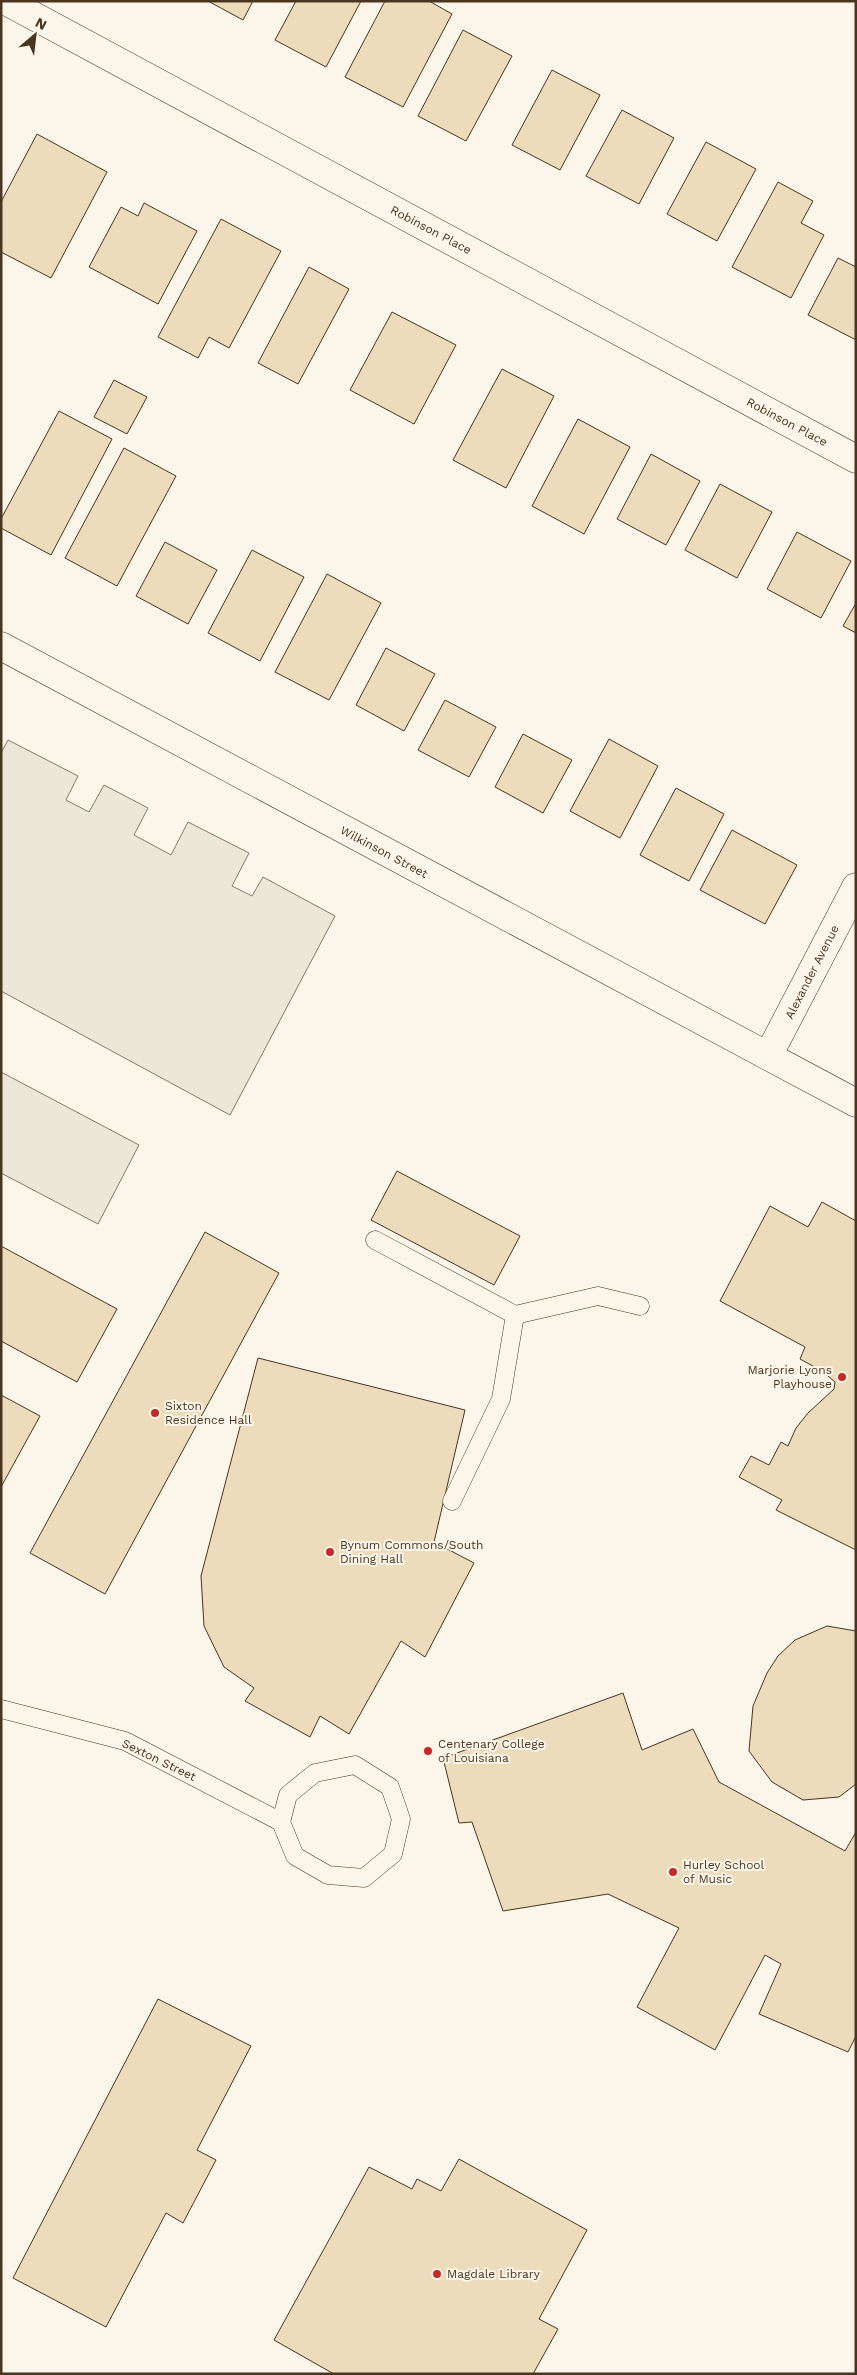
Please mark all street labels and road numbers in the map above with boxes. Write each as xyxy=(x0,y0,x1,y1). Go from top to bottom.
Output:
street label: Robinson Place xyxy=(388,203,474,257)
street label: Robinson Place xyxy=(744,395,830,449)
street label: Wilkinson Street xyxy=(338,823,430,881)
street label: Alexander Avenue xyxy=(782,922,842,1021)
street label: Sexton Street xyxy=(120,1736,198,1784)

